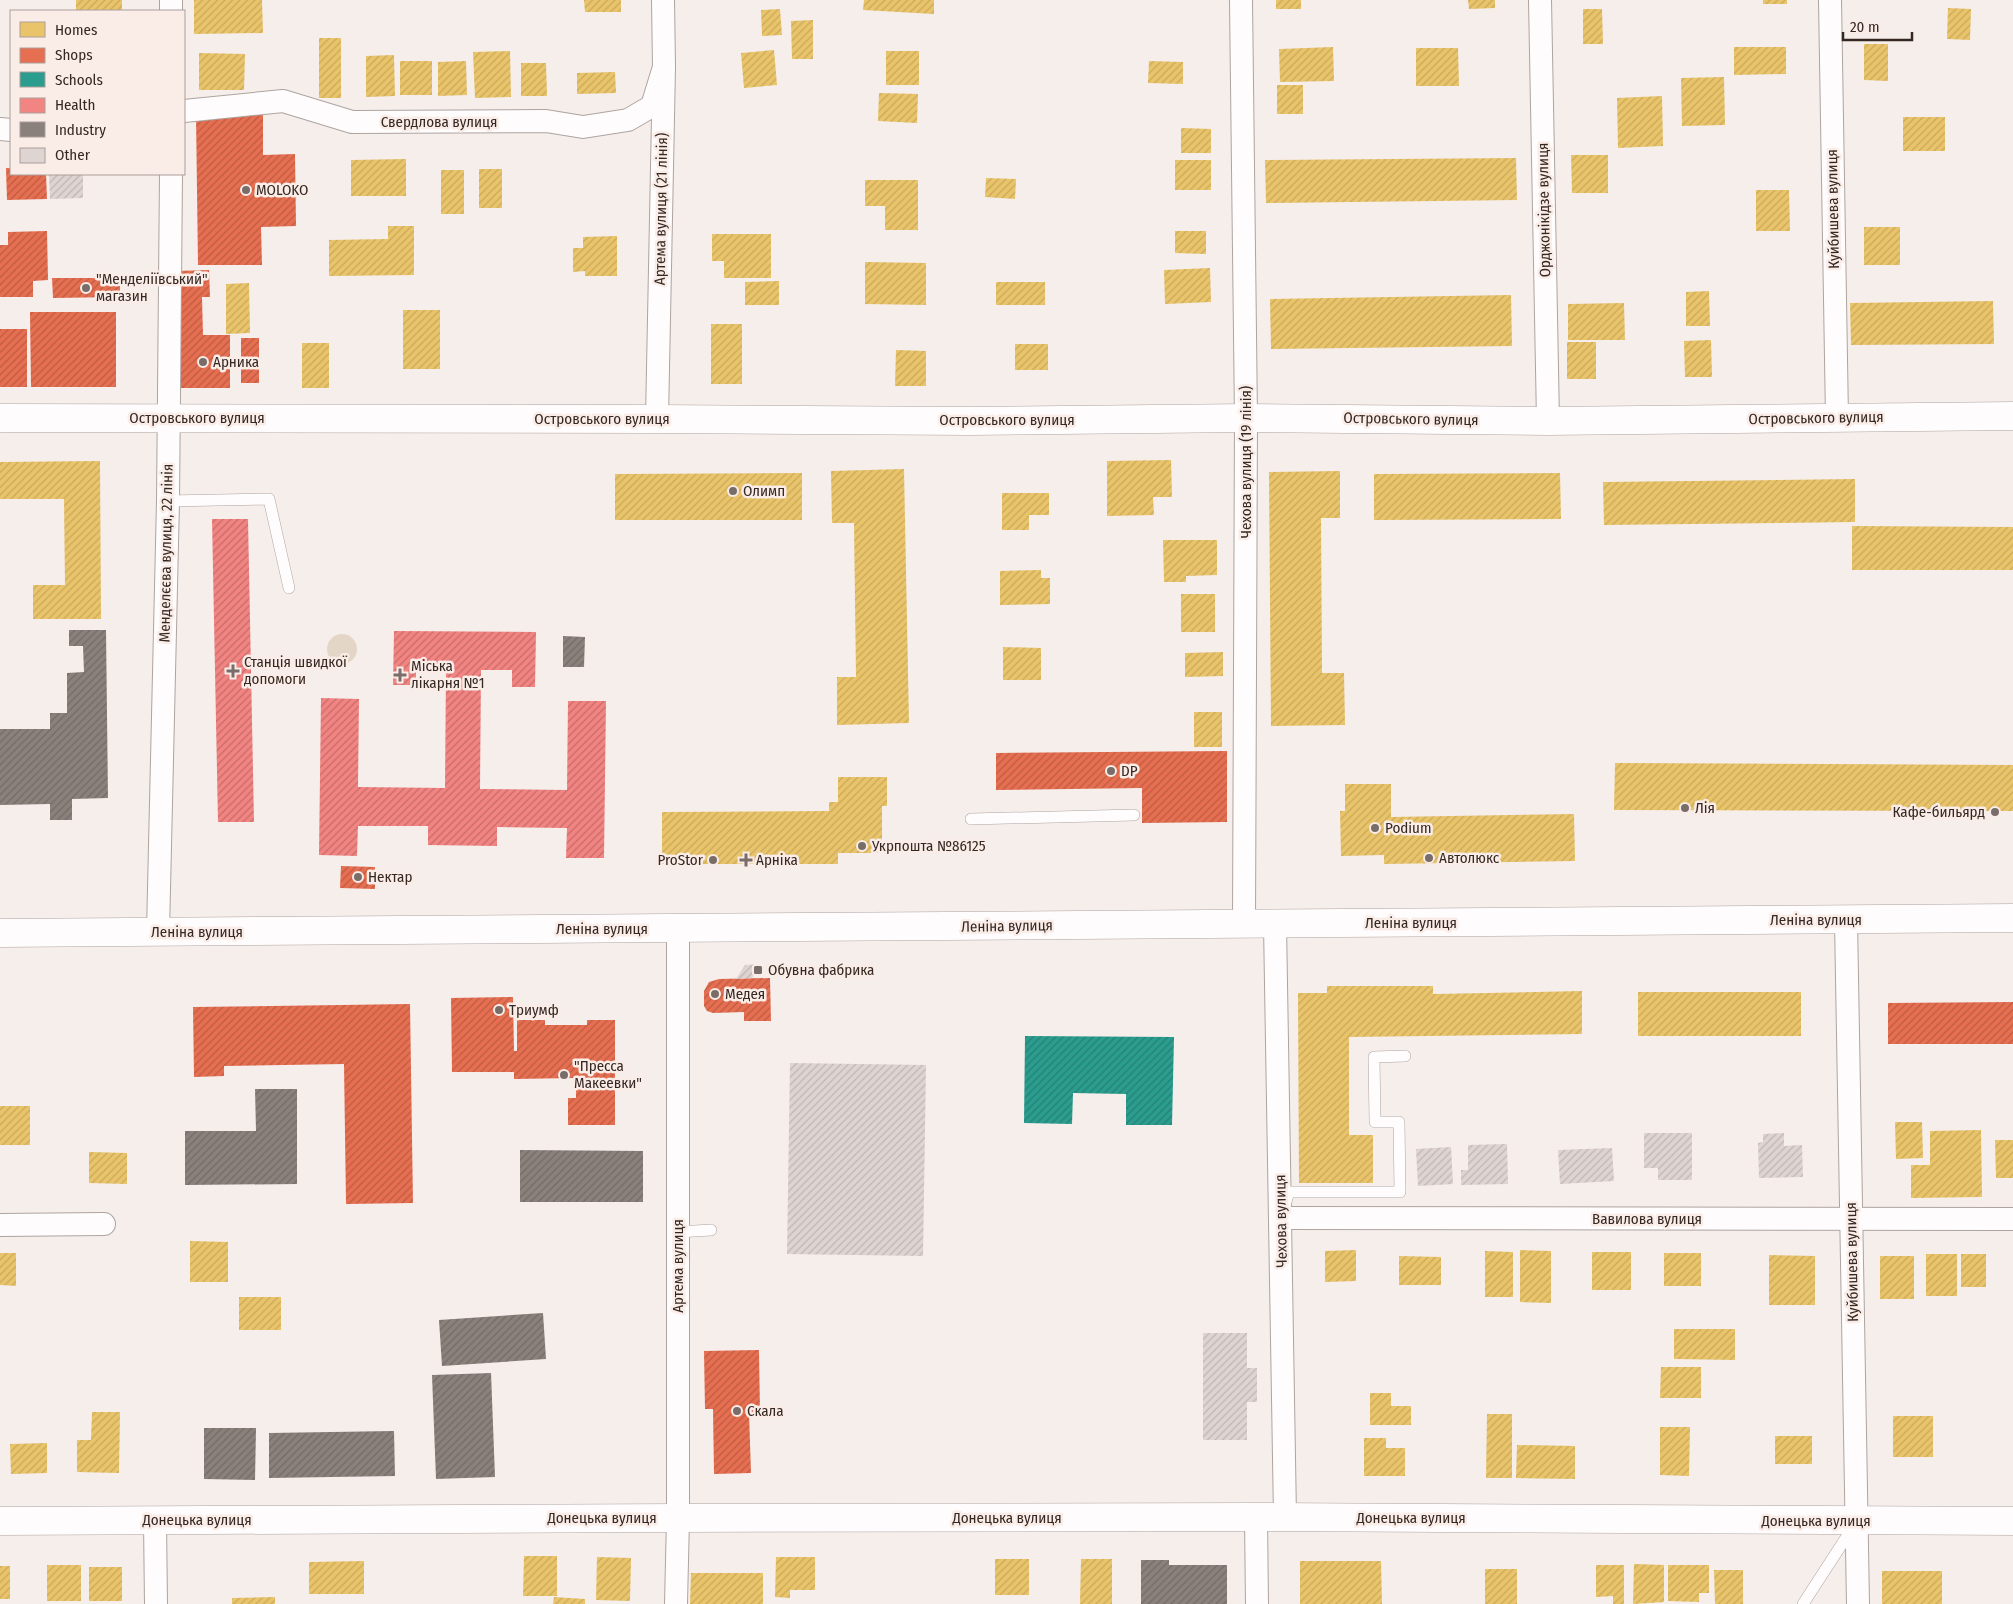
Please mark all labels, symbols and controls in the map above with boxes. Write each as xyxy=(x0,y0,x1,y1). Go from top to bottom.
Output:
legend xyxy=(10,10,185,175)
scale bar xyxy=(1843,10,1912,42)
text: 20 m xyxy=(1850,18,1880,36)
text: Homes xyxy=(55,21,97,39)
text: Shops xyxy=(55,46,93,64)
text: Schools xyxy=(55,71,103,89)
text: Health xyxy=(55,96,95,114)
street label: Свердлова вулиця xyxy=(381,113,497,131)
text: Industry xyxy=(55,121,106,139)
street label: Артема вулиця (21 лiнiя) xyxy=(651,133,671,285)
street label: Орджонікідзе вулиця xyxy=(1534,142,1554,278)
text: Other xyxy=(55,146,91,164)
street label: Куйбишева вулиця xyxy=(1823,149,1843,269)
place label: MOLOKO xyxy=(256,181,308,199)
marker: MOLOKO xyxy=(240,184,252,196)
place label: "Менделіївський" магазин xyxy=(96,270,208,305)
marker: "Менделіївський" магазин xyxy=(80,282,92,294)
place label: Арника xyxy=(213,353,259,371)
marker: Арника xyxy=(197,356,209,368)
street label: Чехова вулиця (19 лiнiя) xyxy=(1237,386,1255,538)
street label: Островського вулиця xyxy=(1748,408,1884,428)
street label: Островського вулиця xyxy=(129,409,265,427)
street label: Островського вулиця xyxy=(1343,409,1479,429)
street label: Островського вулиця xyxy=(534,410,670,428)
street label: Островського вулиця xyxy=(939,411,1075,429)
street label: Менделєєва вулиця, 22 лінія xyxy=(155,463,177,643)
place label: Олимп xyxy=(743,482,785,500)
marker: Олимп xyxy=(727,485,739,497)
place label: Станція швидкої допомоги xyxy=(244,653,348,688)
place label: Міська лікарня №1 xyxy=(411,657,485,692)
marker: Станція швидкої допомоги xyxy=(226,664,240,678)
marker: Міська лікарня №1 xyxy=(393,668,407,682)
place label: DP xyxy=(1121,762,1138,780)
marker: DP xyxy=(1105,765,1117,777)
place label: Лія xyxy=(1695,799,1715,817)
marker: Лія xyxy=(1679,802,1691,814)
place label: Кафе-бильярд xyxy=(1892,803,1985,821)
marker: Кафе-бильярд xyxy=(1989,806,2001,818)
place label: Podium xyxy=(1385,819,1432,837)
marker: Podium xyxy=(1369,822,1381,834)
place label: Укрпошта №86125 xyxy=(871,837,986,855)
marker: Укрпошта №86125 xyxy=(856,840,868,852)
place label: Автолюкс xyxy=(1439,849,1500,867)
place label: ProStor xyxy=(658,851,704,869)
place label: Арніка xyxy=(756,851,798,869)
marker: Автолюкс xyxy=(1423,852,1435,864)
marker: ProStor xyxy=(707,854,719,866)
marker: Арніка xyxy=(740,854,752,866)
place label: Нектар xyxy=(368,868,412,886)
marker: Нектар xyxy=(352,871,364,883)
street label: Леніна вулиця xyxy=(1770,911,1862,929)
street label: Леніна вулиця xyxy=(1365,914,1457,932)
street label: Леніна вулиця xyxy=(961,916,1053,936)
street label: Леніна вулиця xyxy=(556,920,648,938)
street label: Леніна вулиця xyxy=(151,923,243,941)
place label: Обувна фабрика xyxy=(768,961,874,979)
marker: Обувна фабрика xyxy=(752,964,764,976)
place label: Медея xyxy=(725,985,765,1003)
marker: Медея xyxy=(709,988,721,1000)
place label: Триумф xyxy=(509,1001,559,1019)
marker: Триумф xyxy=(493,1004,505,1016)
place label: "Пресса Макеевки" xyxy=(574,1057,642,1092)
marker: "Пресса Макеевки" xyxy=(558,1069,570,1081)
street label: Чехова вулиця xyxy=(1271,1174,1291,1268)
street label: Куйбишева вулиця xyxy=(1842,1202,1862,1322)
street label: Вавилова вулиця xyxy=(1592,1210,1702,1228)
street label: Артема вулиця xyxy=(669,1219,687,1313)
place label: Скала xyxy=(747,1402,784,1420)
marker: Скала xyxy=(731,1405,743,1417)
street label: Донецька вулиця xyxy=(546,1509,657,1527)
street label: Донецька вулиця xyxy=(951,1509,1062,1527)
street label: Донецька вулиця xyxy=(1355,1509,1466,1527)
street label: Донецька вулиця xyxy=(141,1511,252,1529)
street label: Донецька вулиця xyxy=(1760,1512,1871,1530)

